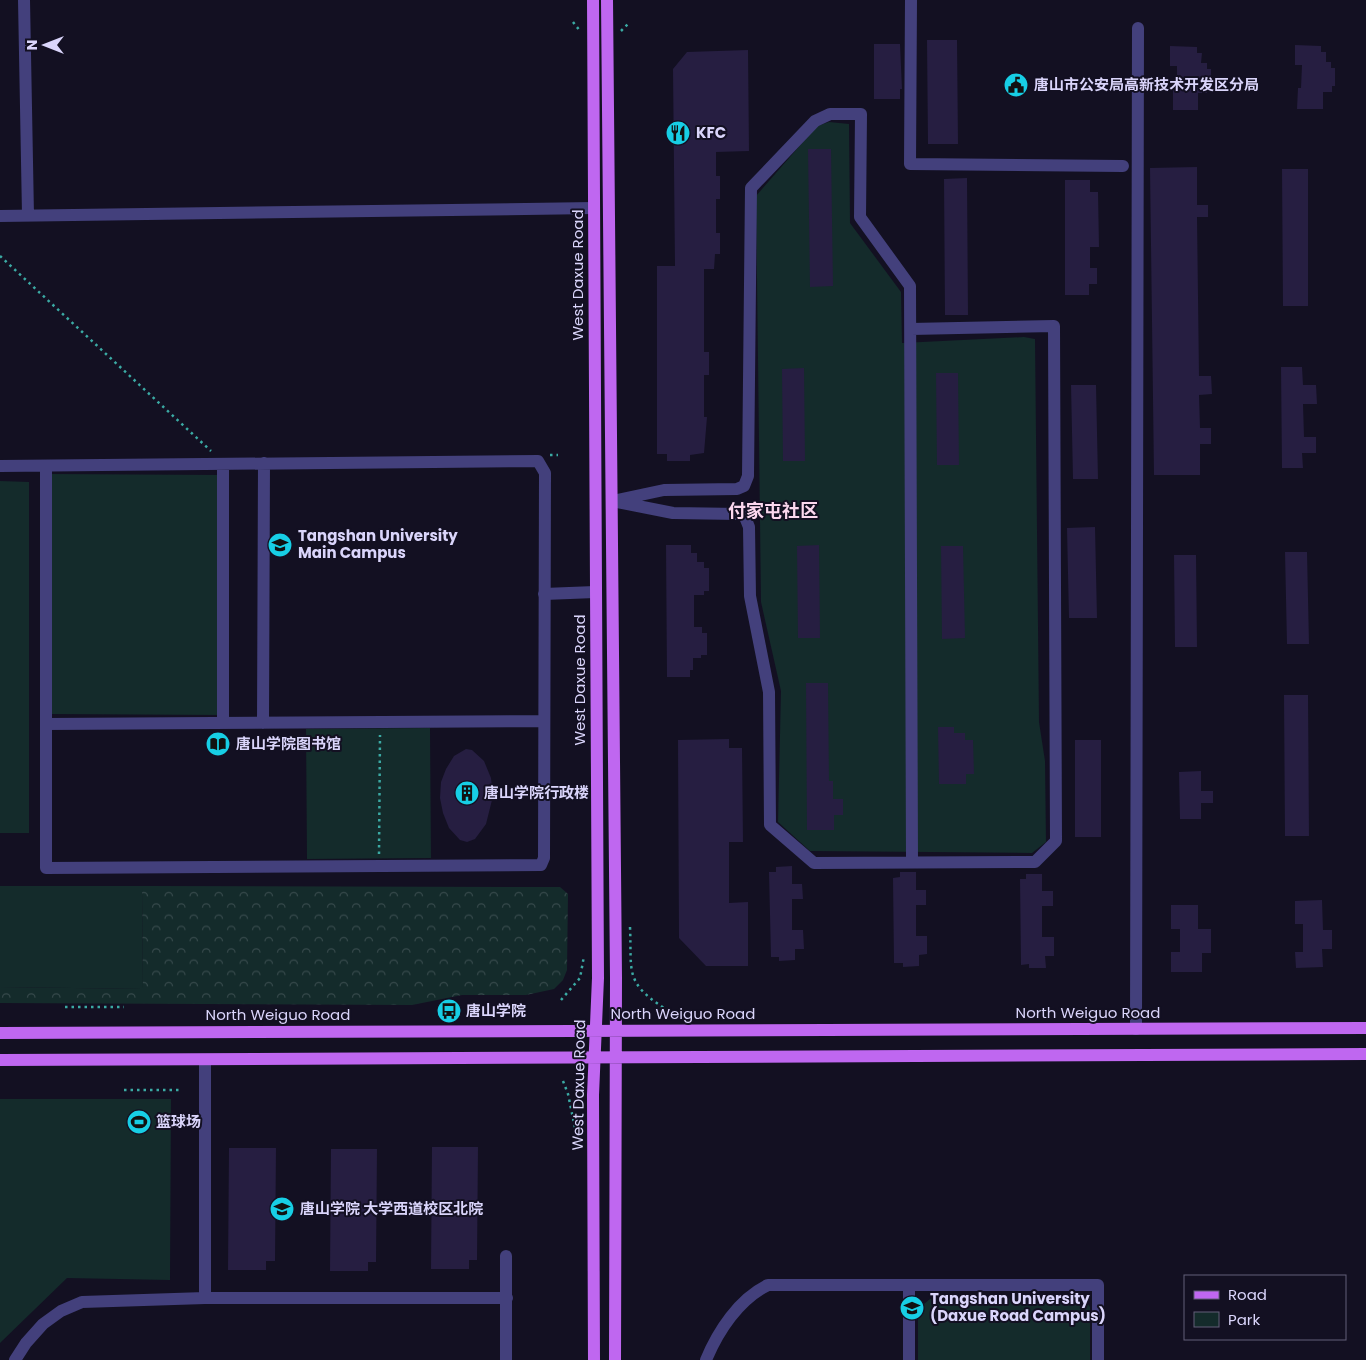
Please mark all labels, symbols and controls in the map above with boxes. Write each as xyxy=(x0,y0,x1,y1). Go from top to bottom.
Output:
north arrow xyxy=(20,20,70,70)
text: N xyxy=(22,40,42,50)
public building icon: 唐山市公安局高新技术开发区分局 xyxy=(1003,72,1029,98)
place label: 唐山市公安局高新技术开发区分局 xyxy=(1034,74,1259,95)
restaurant icon: KFC xyxy=(665,120,691,146)
place label: KFC xyxy=(696,122,726,143)
street label: West Daxue Road xyxy=(567,209,588,341)
district label: 付家屯社区 xyxy=(728,498,818,523)
place label: Tangshan University Main Campus xyxy=(298,525,458,563)
school or university icon: Tangshan University Main Campus xyxy=(267,532,293,558)
street label: West Daxue Road xyxy=(569,614,590,746)
library icon: 唐山学院图书馆 xyxy=(205,731,231,757)
place label: 唐山学院图书馆 xyxy=(236,733,341,754)
building icon: 唐山学院行政楼 xyxy=(454,780,480,806)
place label: 唐山学院行政楼 xyxy=(484,782,589,803)
bus stop icon: 唐山学院 xyxy=(436,998,462,1024)
place label: 唐山学院 xyxy=(466,1000,526,1021)
street label: North Weiguo Road xyxy=(1016,1002,1160,1023)
street label: North Weiguo Road xyxy=(611,1003,755,1024)
street label: North Weiguo Road xyxy=(206,1004,350,1025)
street label: West Daxue Road xyxy=(567,1019,590,1151)
sports icon: 篮球场 xyxy=(126,1109,152,1135)
place label: 篮球场 xyxy=(156,1111,201,1132)
school or university icon: 唐山学院 大学西道校区北院 xyxy=(269,1196,295,1222)
place label: 唐山学院 大学西道校区北院 xyxy=(300,1198,483,1219)
legend xyxy=(1184,1275,1346,1340)
text: Road xyxy=(1228,1284,1267,1305)
place label: Tangshan University (Daxue Road Campus) xyxy=(930,1288,1106,1326)
school or university icon: Tangshan University (Daxue Road Campus) xyxy=(899,1295,925,1321)
text: Park xyxy=(1228,1309,1260,1330)

